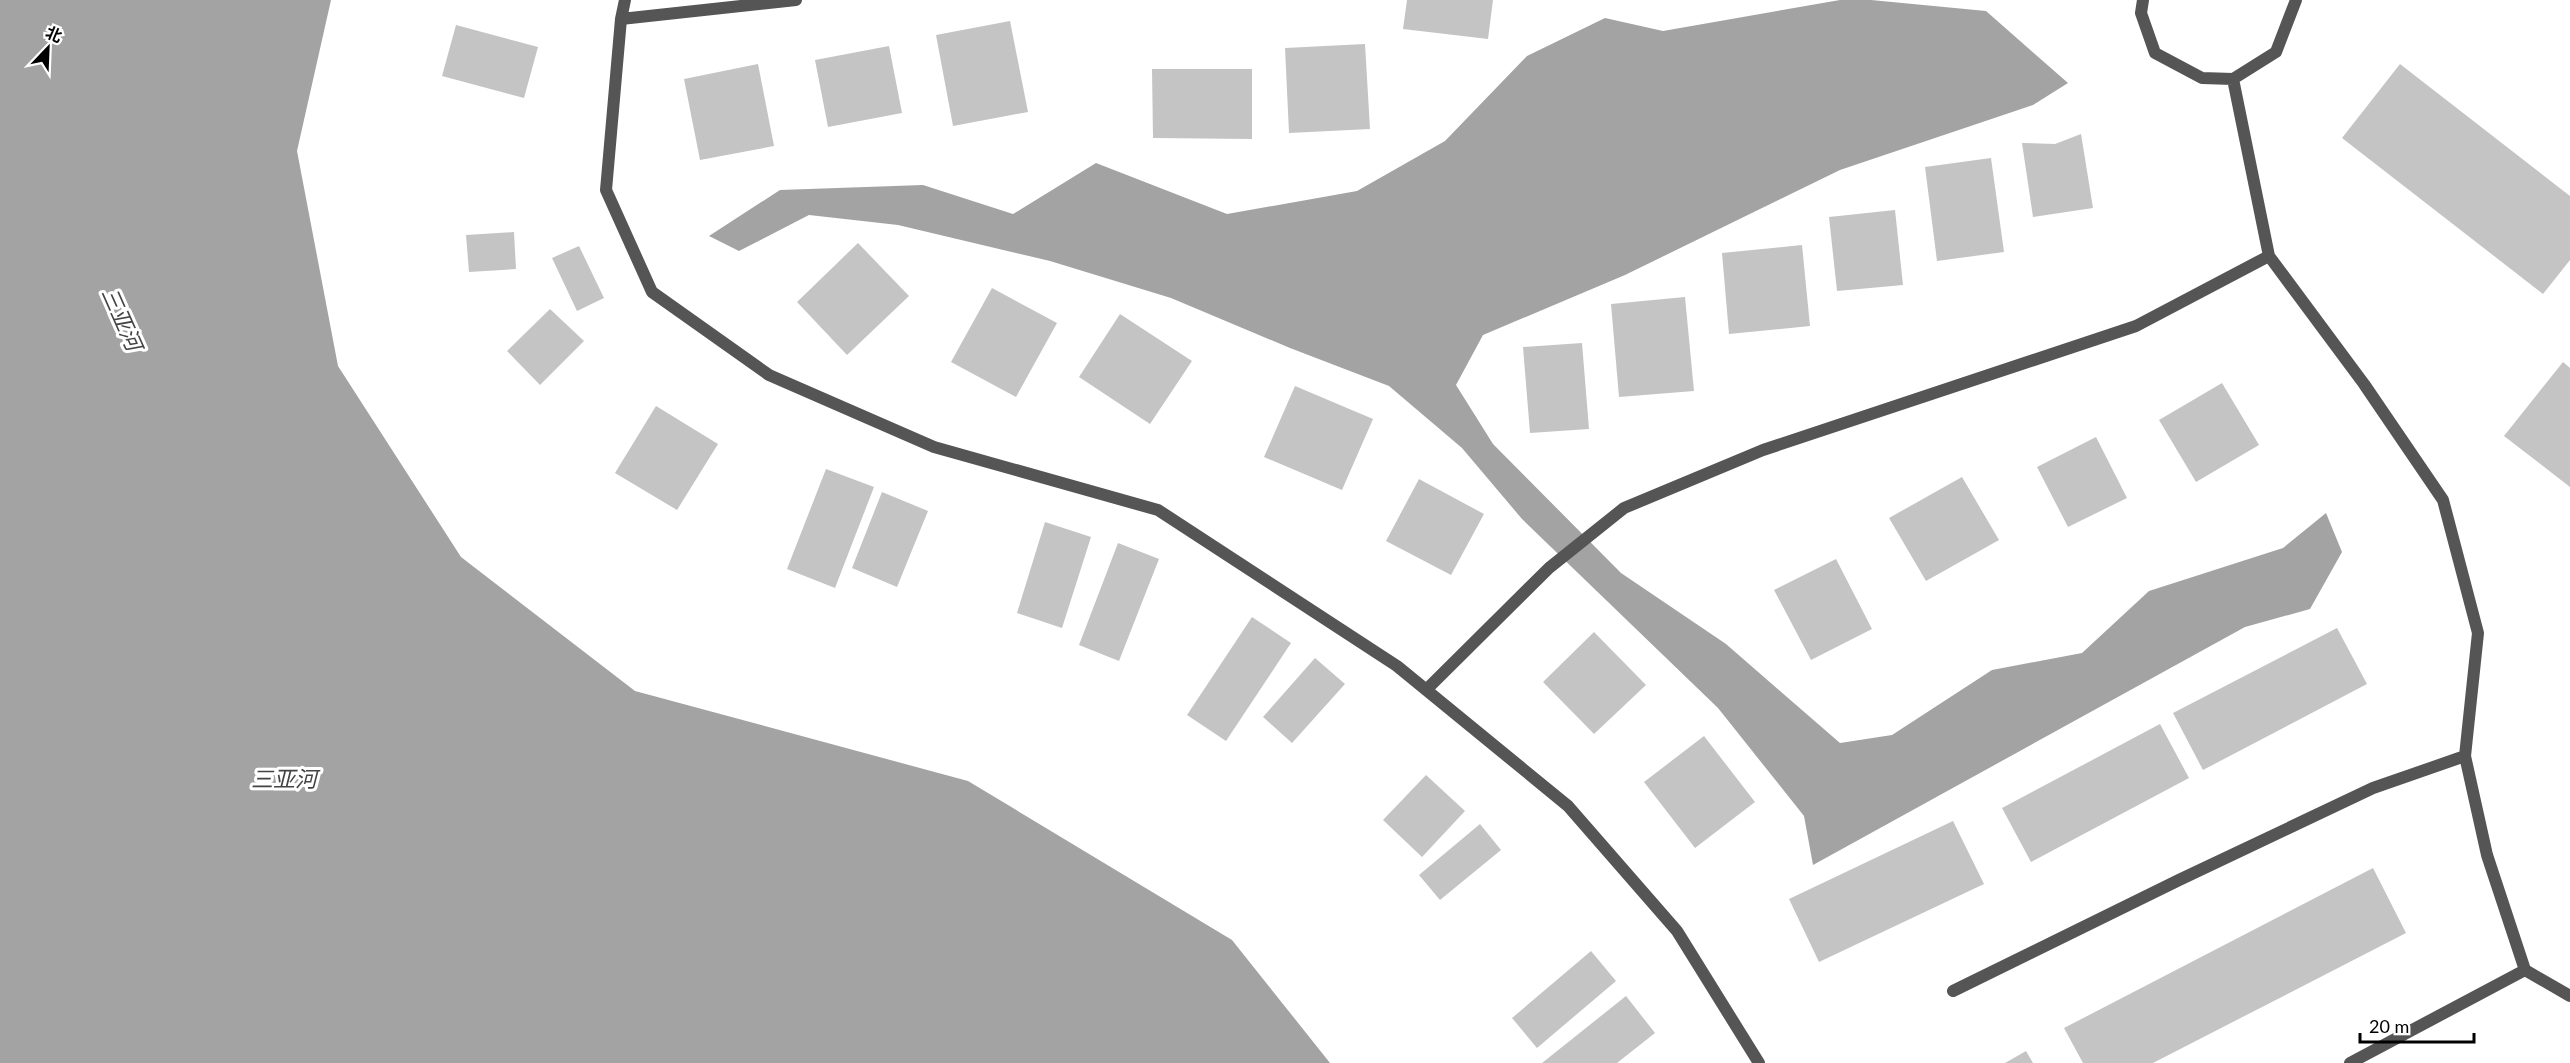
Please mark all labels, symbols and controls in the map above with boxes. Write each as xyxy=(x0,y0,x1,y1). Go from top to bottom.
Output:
north arrow xyxy=(18,18,78,78)
text: 北 xyxy=(43,22,65,46)
water label: 三亚河 xyxy=(97,283,150,358)
water label: 三亚河 xyxy=(251,765,321,792)
scale bar xyxy=(2360,1006,2474,1044)
text: 20 m xyxy=(2369,1015,2409,1037)

